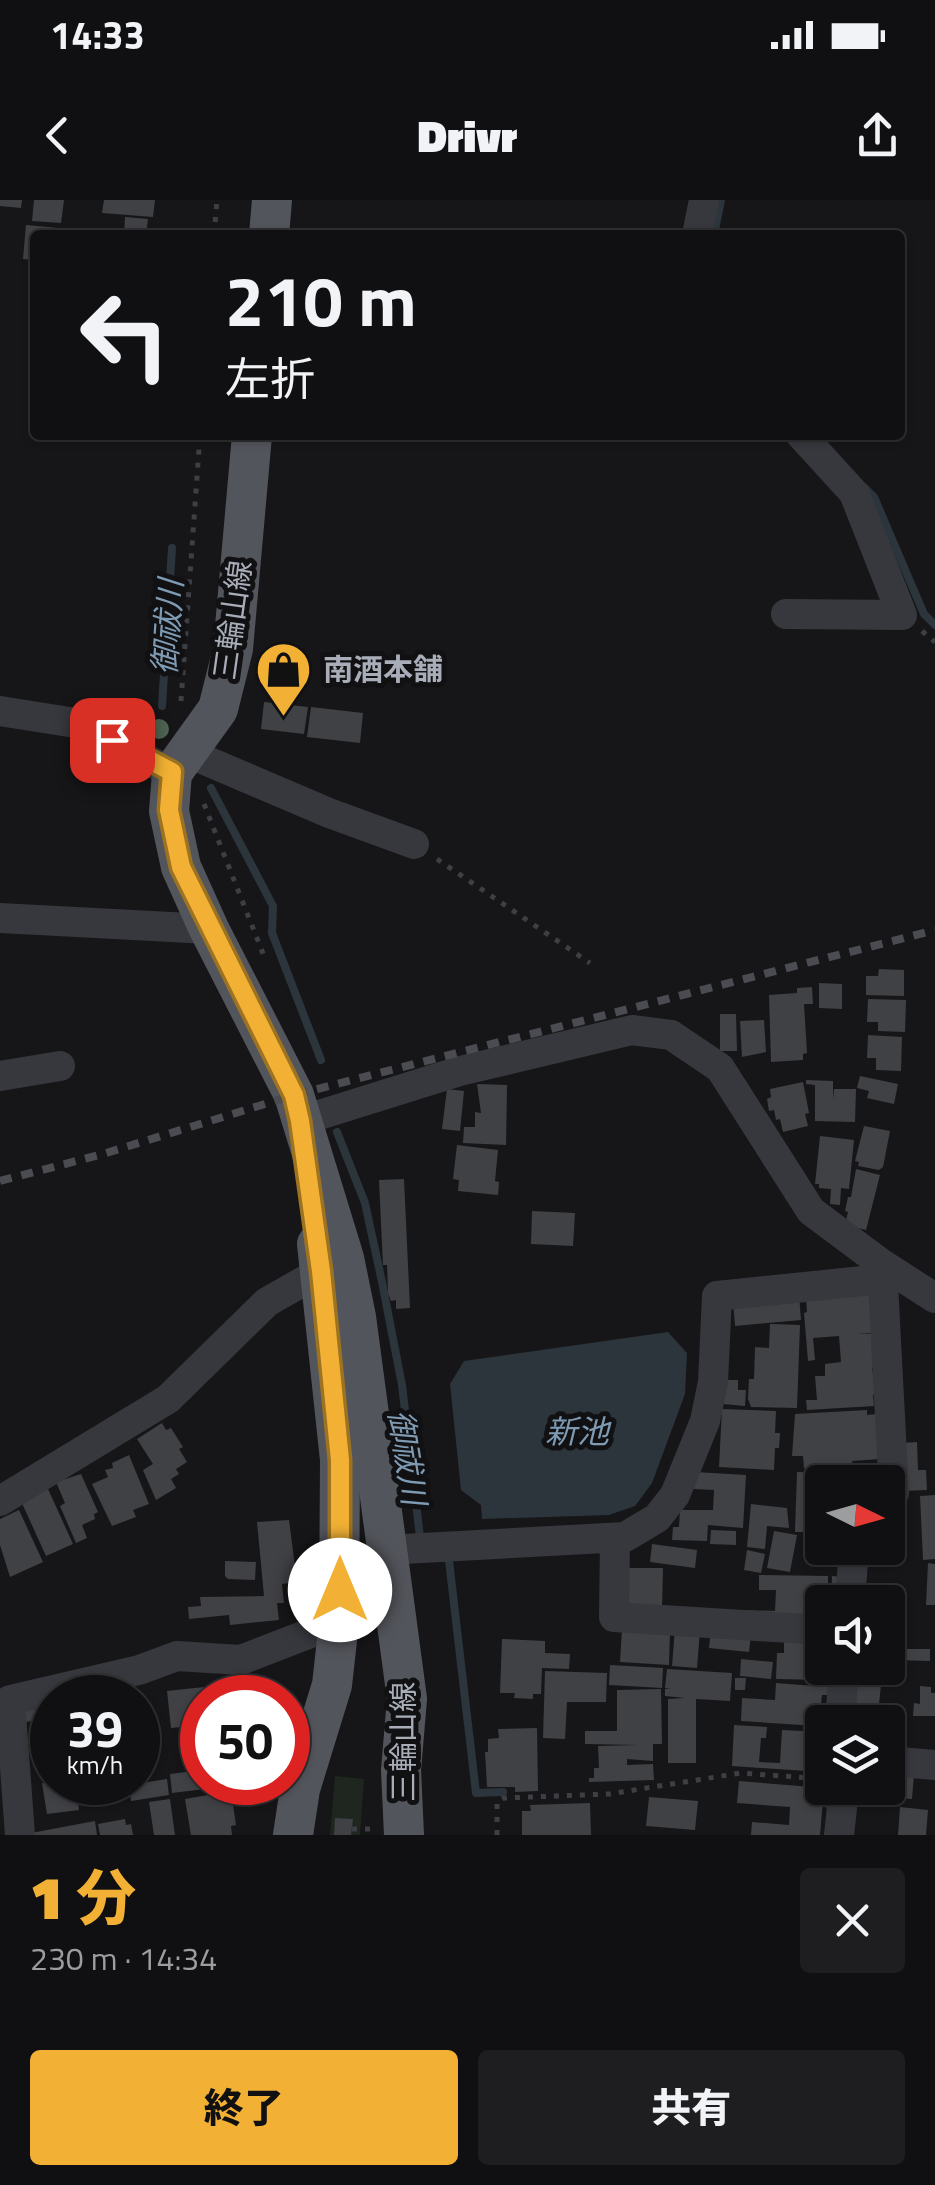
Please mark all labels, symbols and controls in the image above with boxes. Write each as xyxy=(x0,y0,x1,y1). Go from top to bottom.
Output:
text: 14:33 xyxy=(50,6,145,64)
text: Drivr xyxy=(418,101,517,169)
icon: back xyxy=(30,108,85,163)
icon: share xyxy=(850,108,905,163)
text: 210 m xyxy=(225,247,417,353)
icon: left xyxy=(60,270,190,400)
text: 左折 xyxy=(225,344,315,412)
street label: 三輪山線 xyxy=(201,557,263,683)
water label: 御祓川 xyxy=(140,574,194,677)
shop icon: 南酒本舗 xyxy=(254,639,314,718)
place label: 南酒本舗 xyxy=(323,646,443,692)
pin xyxy=(70,698,155,783)
icon: arrive xyxy=(85,713,140,768)
water label: 御祓川 xyxy=(377,1406,440,1511)
water label: 新池 xyxy=(545,1407,612,1455)
north arrow xyxy=(805,1465,905,1565)
map controls xyxy=(805,1465,905,1805)
position arrow xyxy=(288,1538,392,1642)
button: sound xyxy=(805,1585,905,1685)
speed limit sign: 50 xyxy=(180,1675,310,1805)
street label: 三輪山線 xyxy=(380,1682,426,1802)
text: 39 xyxy=(67,1690,123,1766)
button: layers xyxy=(805,1705,905,1805)
text: km/h xyxy=(67,1746,123,1784)
text: 1 分 xyxy=(30,1851,136,1942)
button: close xyxy=(800,1868,905,1973)
text: 230 m · 14:34 xyxy=(30,1934,217,1982)
button: 終了 xyxy=(30,2050,458,2165)
button: 共有 xyxy=(478,2050,905,2165)

